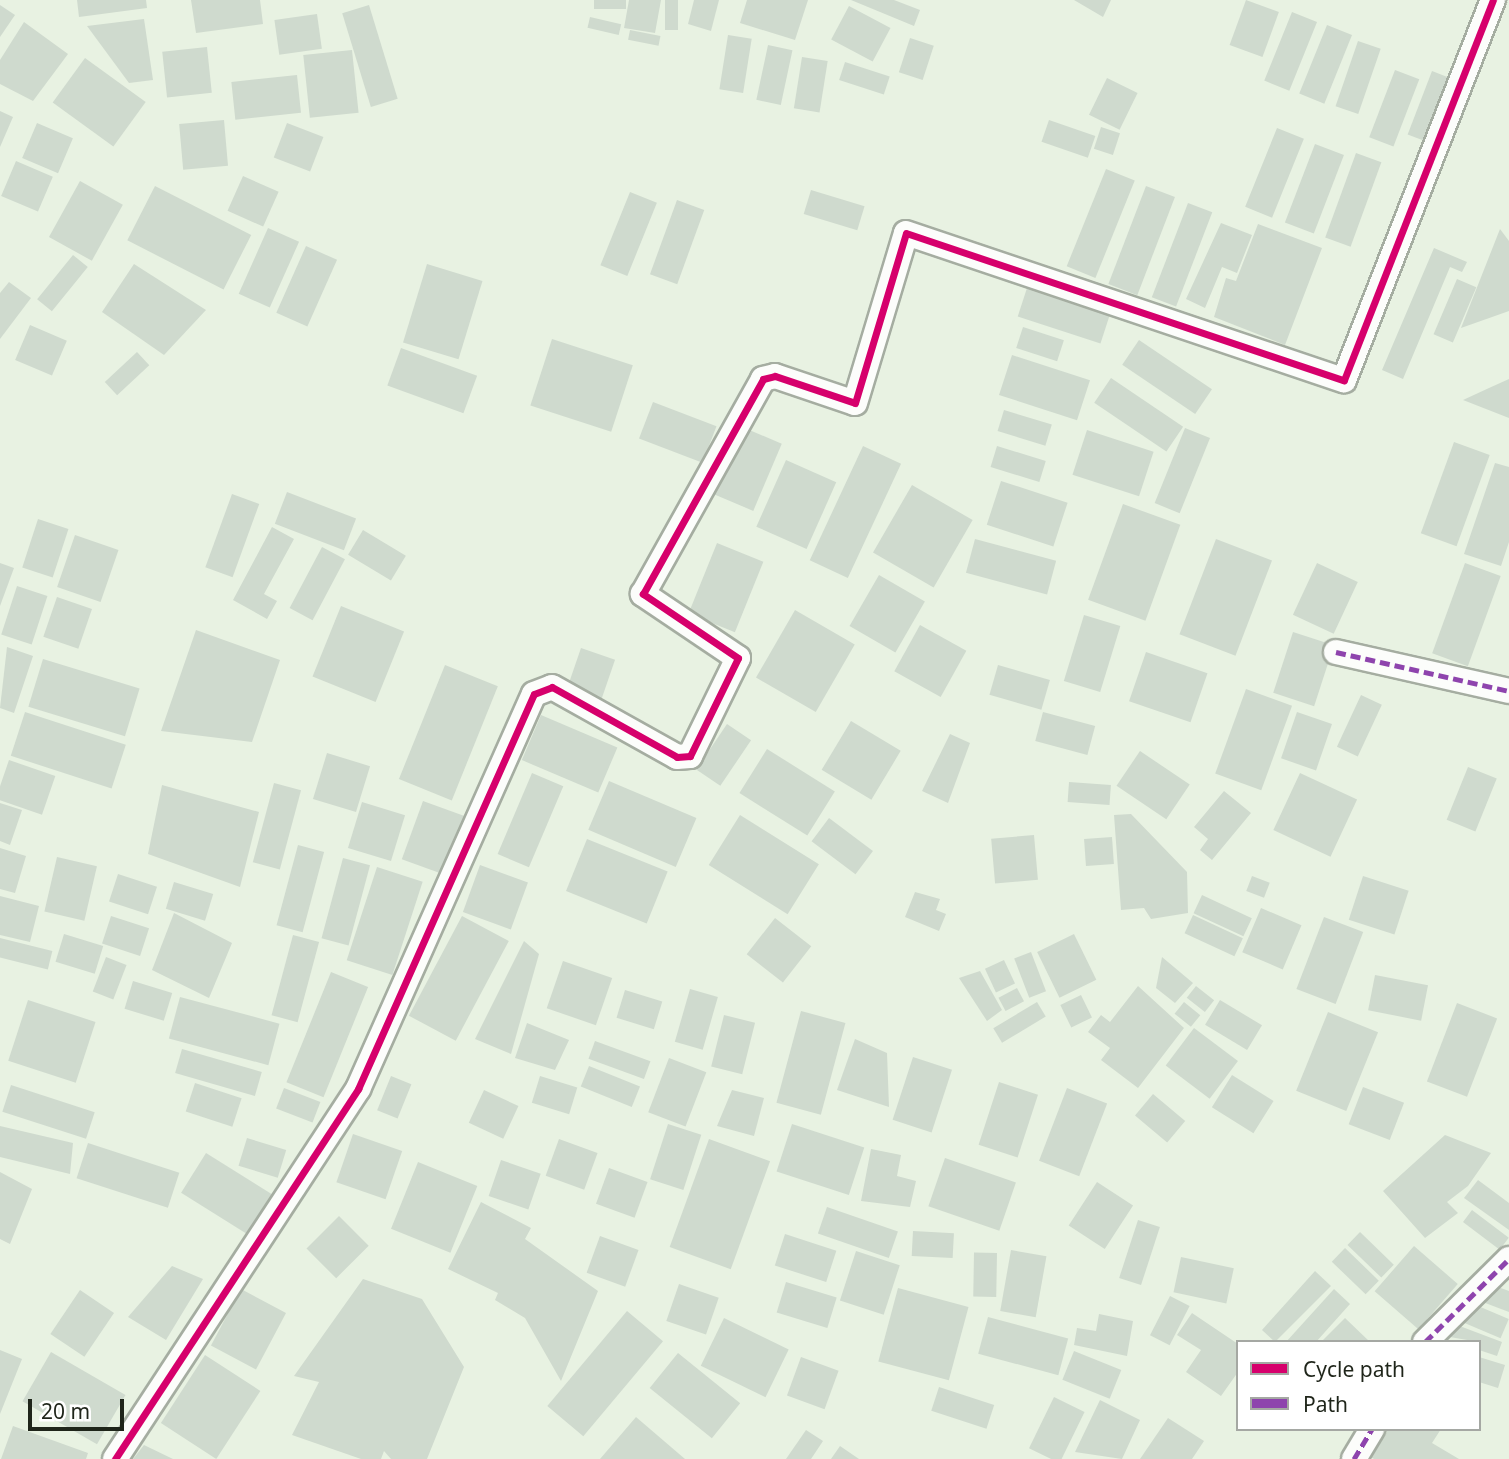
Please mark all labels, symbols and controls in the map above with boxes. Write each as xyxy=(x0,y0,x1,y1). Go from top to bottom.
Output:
legend xyxy=(1236,1340,1481,1431)
text: Cycle path xyxy=(1303,1355,1405,1383)
scale bar xyxy=(32,1386,128,1430)
text: Path xyxy=(1303,1390,1348,1418)
text: 20 m xyxy=(41,1397,90,1425)

